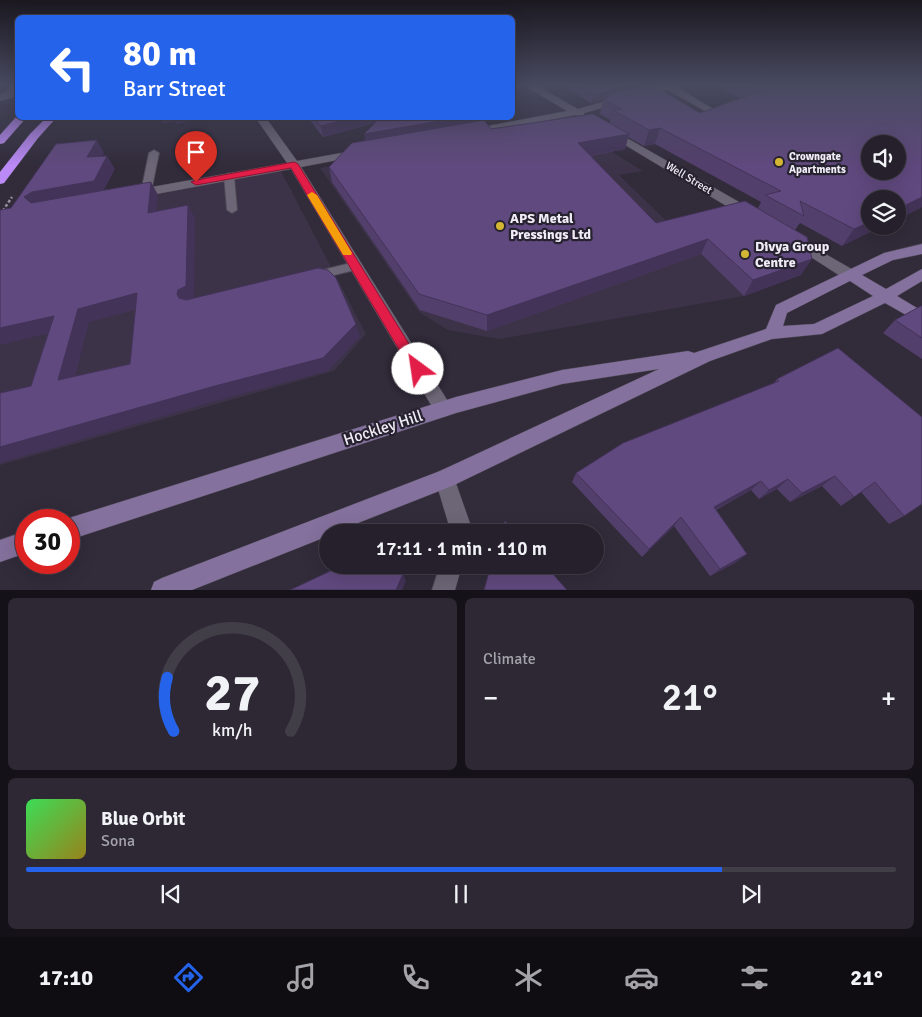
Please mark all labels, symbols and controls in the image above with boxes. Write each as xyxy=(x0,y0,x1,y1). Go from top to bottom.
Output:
text: 80 m xyxy=(123,32,197,75)
icon: left xyxy=(40,35,105,100)
text: Barr Street xyxy=(123,75,226,102)
pin xyxy=(175,131,217,182)
map controls xyxy=(861,135,906,235)
button: sound xyxy=(861,135,906,180)
icon: arrive xyxy=(182,138,210,166)
place label: Crowngate Apartments xyxy=(789,150,846,176)
marker: Crowngate Apartments xyxy=(773,156,785,168)
street label: Well Street xyxy=(663,159,715,197)
button: layers xyxy=(861,190,906,235)
place label: APS Metal Pressings Ltd xyxy=(510,210,592,243)
marker: APS Metal Pressings Ltd xyxy=(494,220,506,232)
place label: Divya Group Centre xyxy=(755,238,830,271)
marker: Divya Group Centre xyxy=(739,248,751,260)
position arrow xyxy=(391,342,443,394)
street label: Hockley Hill xyxy=(341,406,425,450)
speed limit sign: 30 xyxy=(15,509,80,574)
text: 17:11 · 1 min · 110 m xyxy=(376,537,547,561)
text: Climate xyxy=(483,649,536,669)
text: 27 xyxy=(204,661,261,725)
text: 21° xyxy=(662,674,717,721)
text: − xyxy=(483,681,498,715)
text: + xyxy=(881,681,896,715)
text: km/h xyxy=(212,719,253,741)
text: Blue Orbit xyxy=(101,807,185,831)
text: Sona xyxy=(101,831,135,851)
icon: previous xyxy=(157,880,185,908)
icon: pause xyxy=(447,880,475,908)
icon: next xyxy=(737,880,765,908)
icon: directions xyxy=(171,960,206,995)
icon: music xyxy=(284,960,319,995)
icon: phone xyxy=(398,960,433,995)
icon: climate xyxy=(511,960,546,995)
icon: car xyxy=(624,960,659,995)
icon: filters xyxy=(737,960,772,995)
text: 17:10 xyxy=(39,964,93,991)
text: 21° xyxy=(850,964,883,991)

